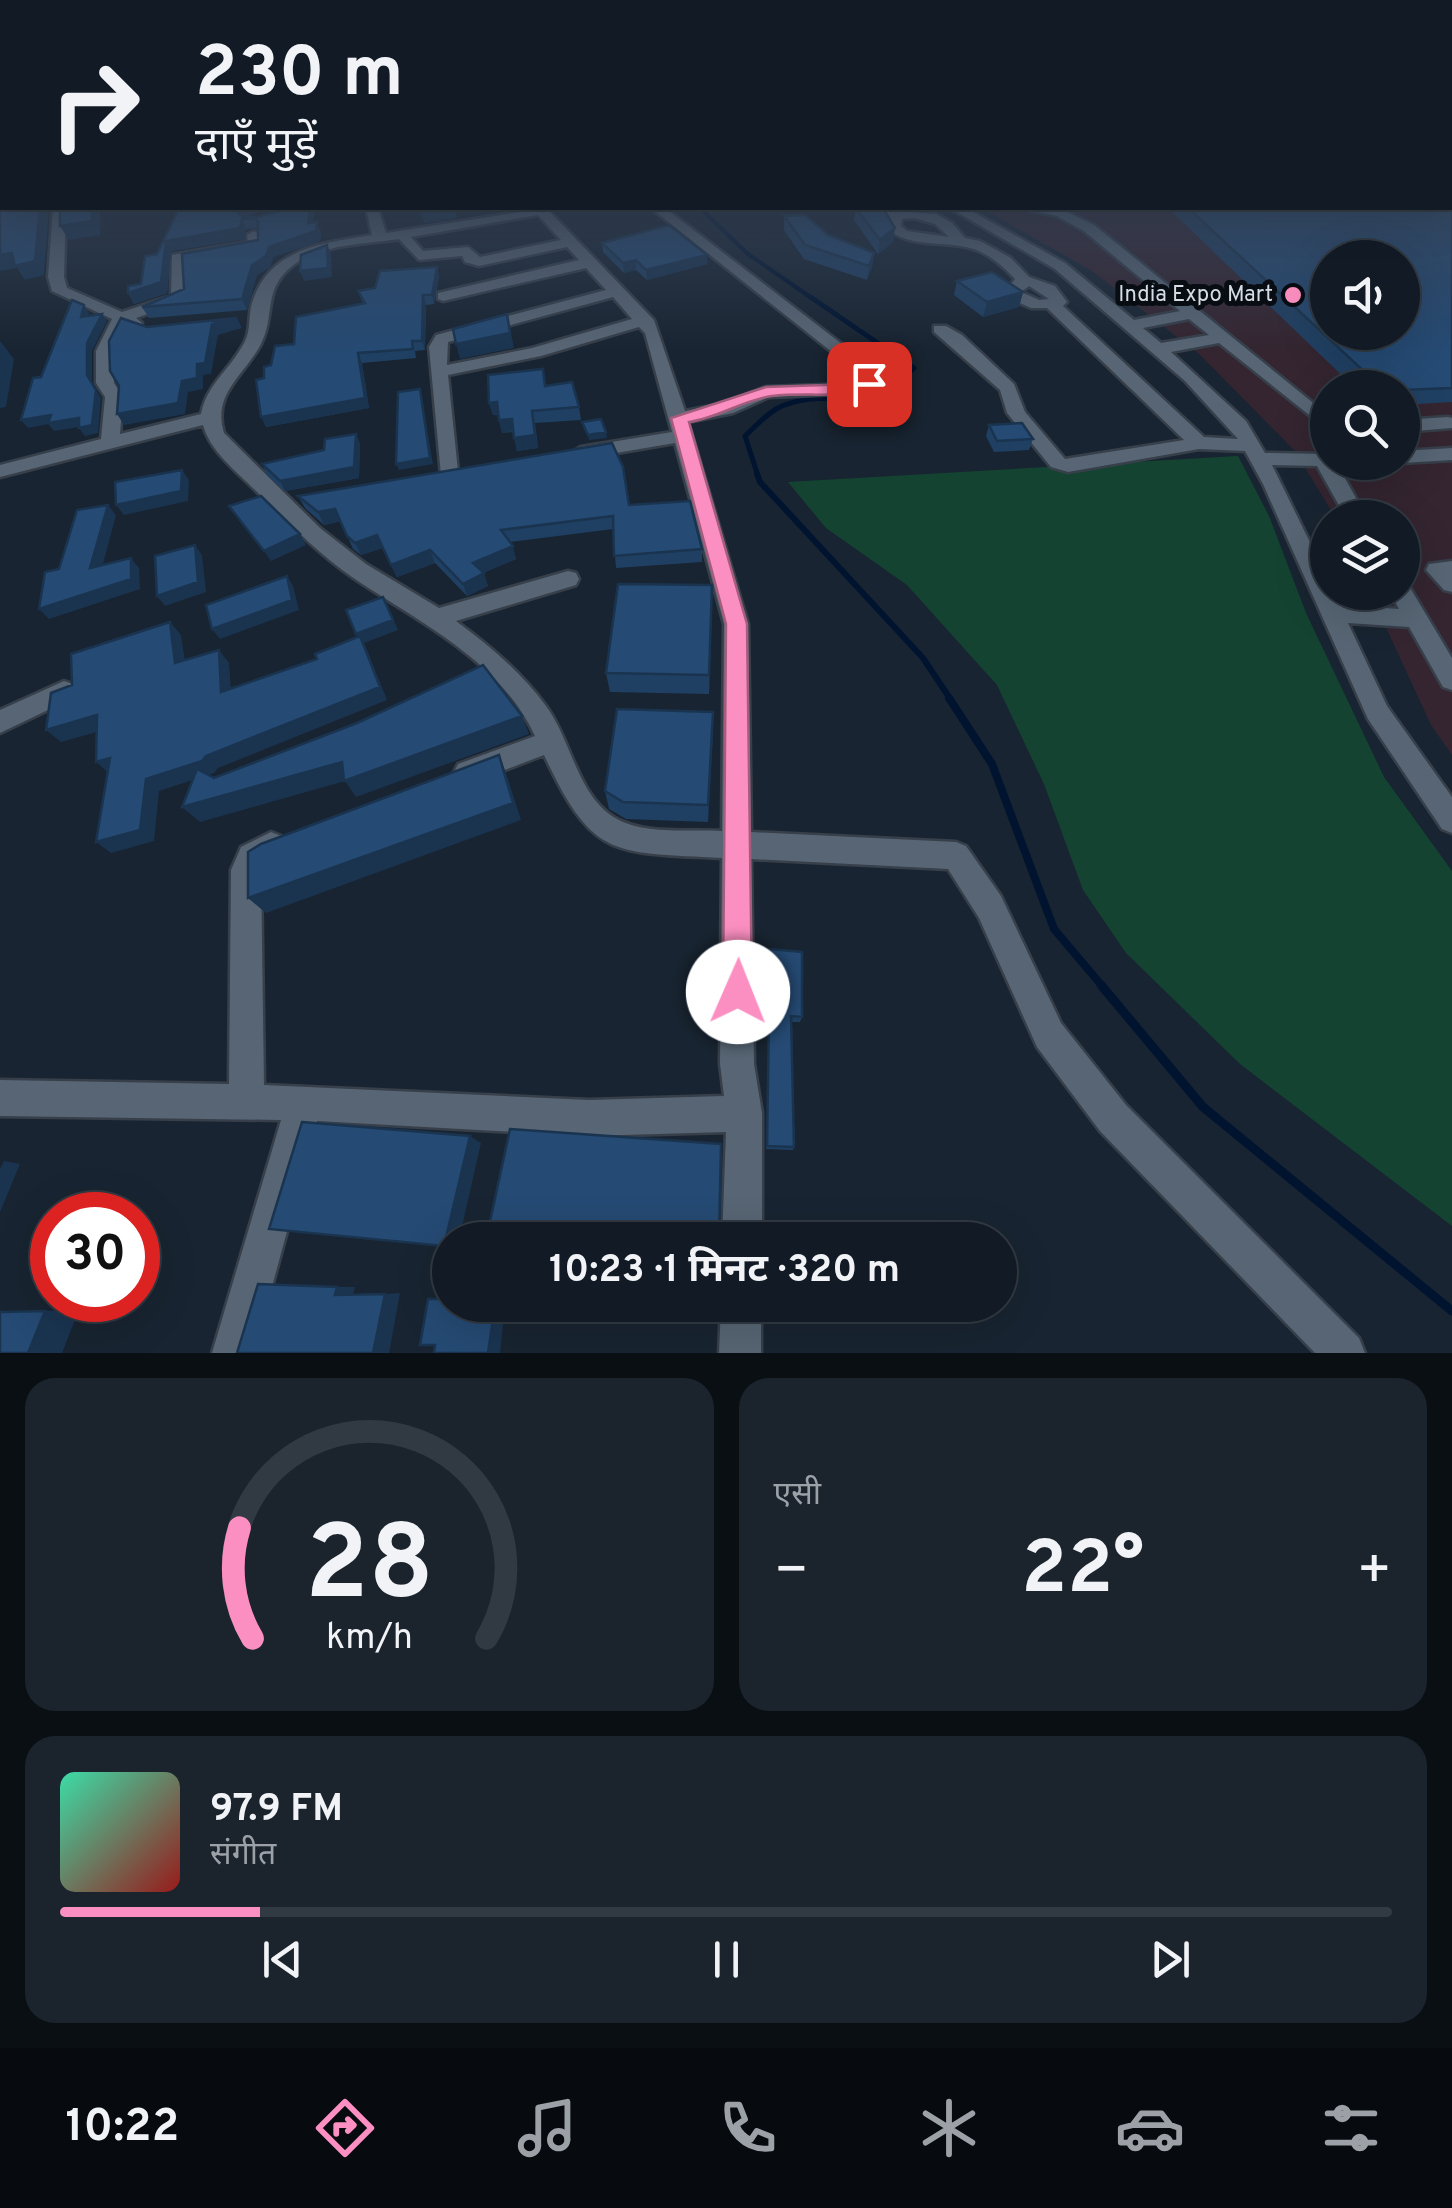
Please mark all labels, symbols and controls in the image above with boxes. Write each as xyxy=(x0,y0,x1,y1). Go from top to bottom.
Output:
text: 230 m xyxy=(195,32,404,121)
icon: right xyxy=(30,40,160,170)
text: दाएँ मुड़ें xyxy=(195,119,317,176)
map controls xyxy=(1310,240,1420,610)
button: sound xyxy=(1310,240,1420,350)
place label: India Expo Mart xyxy=(1118,282,1273,309)
marker: India Expo Mart xyxy=(1282,284,1304,306)
pin xyxy=(827,342,912,427)
icon: arrive xyxy=(842,357,897,412)
button: search xyxy=(1310,370,1420,480)
button: layers xyxy=(1310,500,1420,610)
position arrow xyxy=(686,940,790,1044)
speed limit sign: 30 xyxy=(30,1192,160,1322)
text: 10:23 · 1 मिनट · 320 m xyxy=(549,1247,900,1296)
text: एसी xyxy=(774,1476,821,1516)
text: 28 xyxy=(305,1504,434,1636)
text: 22° xyxy=(1021,1525,1144,1620)
text: − xyxy=(774,1538,809,1608)
text: + xyxy=(1357,1538,1392,1608)
text: km/h xyxy=(326,1616,413,1662)
text: 97.9 FM xyxy=(210,1786,343,1835)
text: संगीत xyxy=(210,1836,276,1876)
icon: previous xyxy=(255,1932,310,1987)
icon: pause xyxy=(699,1932,754,1987)
icon: next xyxy=(1143,1932,1198,1987)
icon: directions xyxy=(310,2093,380,2163)
icon: music xyxy=(512,2093,582,2163)
icon: phone xyxy=(713,2093,783,2163)
icon: climate xyxy=(914,2093,984,2163)
icon: car xyxy=(1115,2093,1185,2163)
icon: filters xyxy=(1316,2093,1386,2163)
text: 10:22 xyxy=(66,2100,179,2157)

